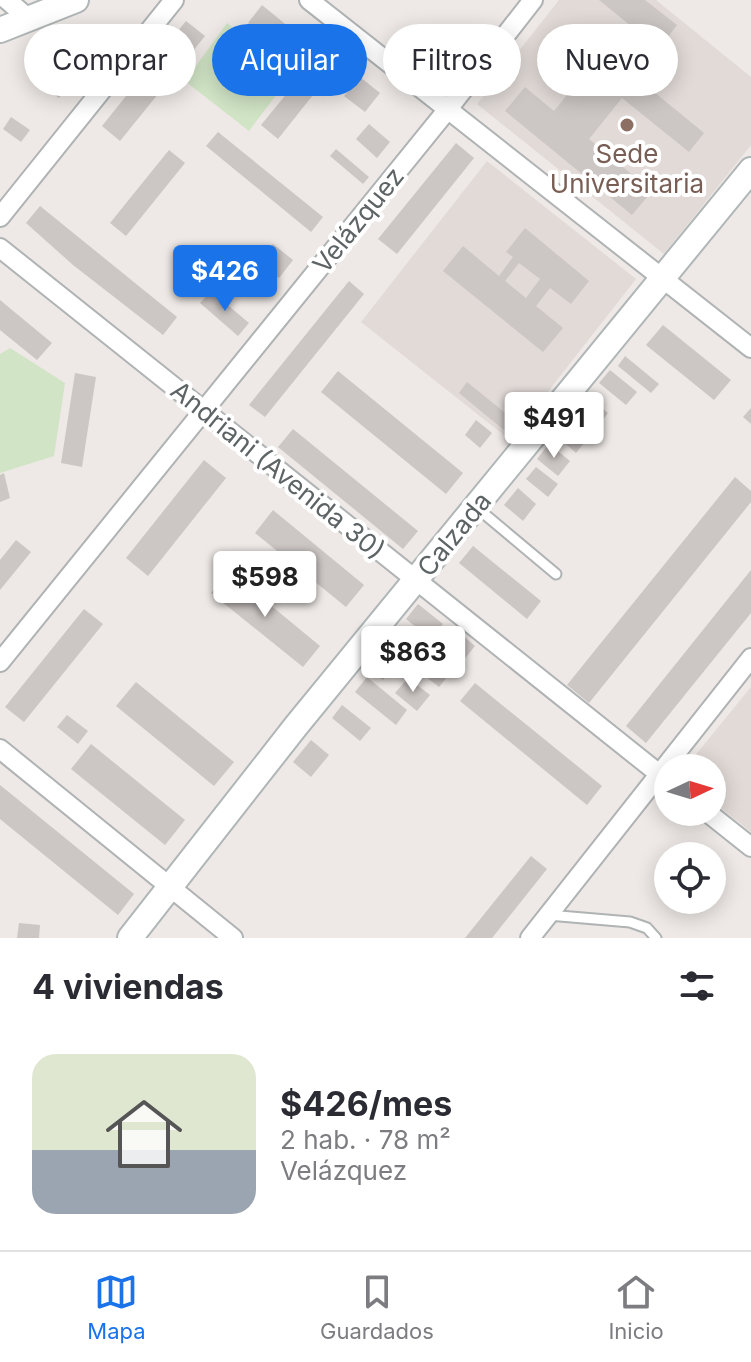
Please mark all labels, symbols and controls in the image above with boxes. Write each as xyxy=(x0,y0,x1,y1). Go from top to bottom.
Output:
chip: Comprar xyxy=(24,24,196,96)
chip: Alquilar xyxy=(212,24,367,96)
chip: Filtros xyxy=(383,24,521,96)
chip: Nuevo xyxy=(537,24,678,96)
marker: Sede Universitaria xyxy=(618,116,636,134)
place label: Sede Universitaria xyxy=(550,138,704,199)
street label: Velázquez xyxy=(306,161,410,279)
pin: $426 xyxy=(178,245,272,313)
text: $426 xyxy=(191,255,259,286)
street label: Andriani (Avenida 30) xyxy=(165,374,391,566)
pin: $491 xyxy=(507,392,601,460)
text: $491 xyxy=(523,402,585,433)
street label: Calzada xyxy=(411,486,497,582)
pin: $598 xyxy=(218,551,312,619)
text: $598 xyxy=(231,561,299,592)
pin: $863 xyxy=(366,626,460,694)
text: $863 xyxy=(379,636,447,667)
north arrow xyxy=(654,754,726,826)
map controls xyxy=(654,754,726,914)
button: locate xyxy=(654,842,726,914)
icon: filters xyxy=(675,964,719,1008)
text: 4 viviendas xyxy=(32,966,224,1007)
text: $426/mes xyxy=(280,1083,452,1124)
icon: home xyxy=(96,1086,192,1182)
text: 2 hab. · 78 m² xyxy=(280,1124,451,1155)
text: Velázquez xyxy=(280,1155,407,1186)
tab: Mapa xyxy=(87,1270,146,1344)
tab: Guardados xyxy=(320,1270,434,1344)
tab: Inicio xyxy=(608,1270,664,1344)

